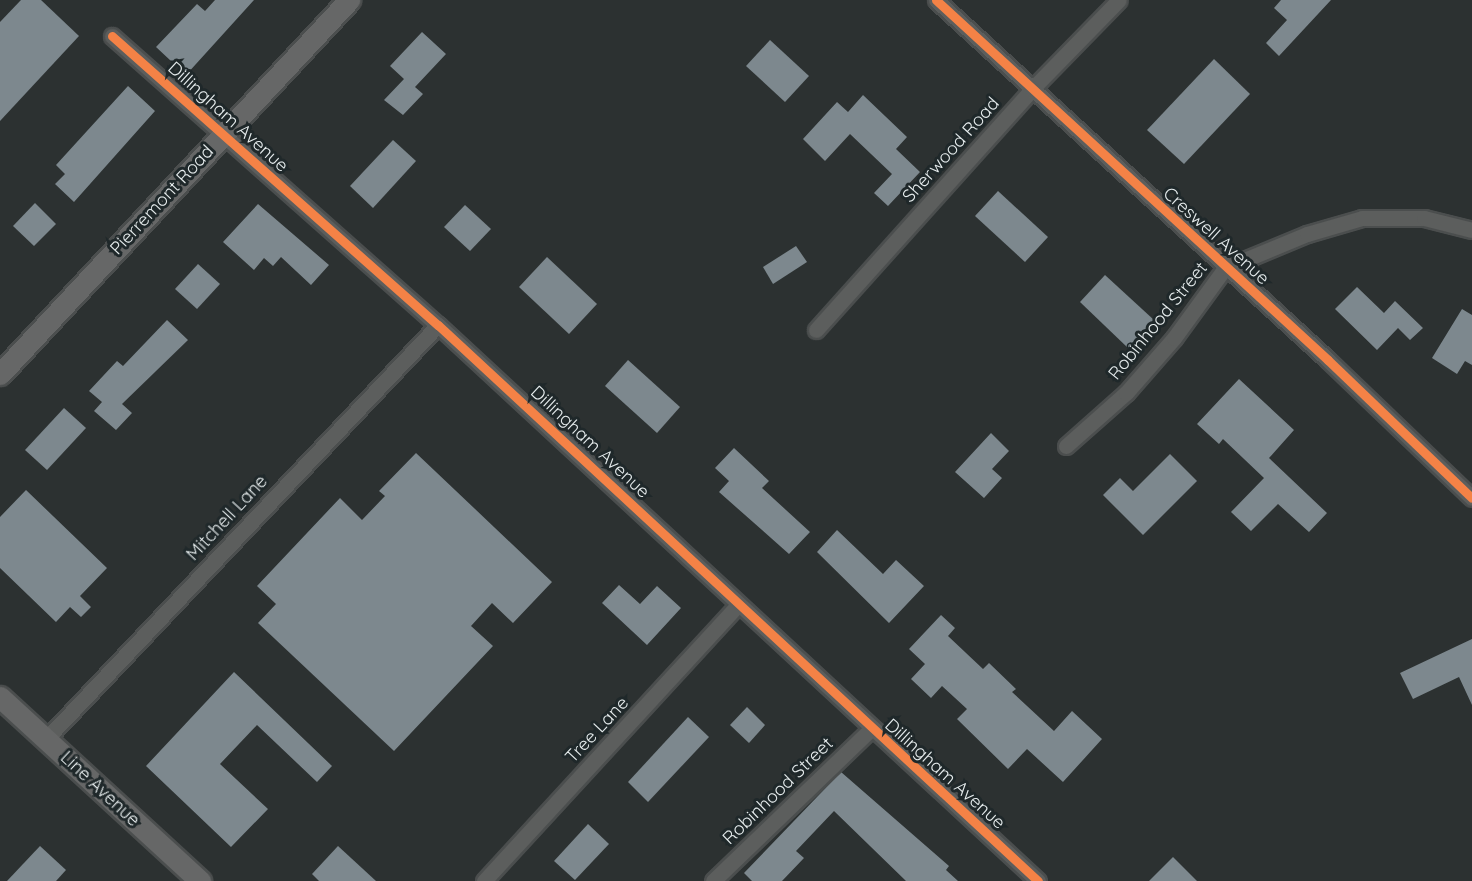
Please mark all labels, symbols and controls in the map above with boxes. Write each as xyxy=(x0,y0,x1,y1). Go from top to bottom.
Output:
street label: Dillingham Avenue xyxy=(163,57,293,177)
street label: Sherwood Road xyxy=(898,93,1004,207)
street label: Pierremont Road xyxy=(106,141,218,259)
street label: Creswell Avenue xyxy=(1158,183,1274,289)
street label: Robinhood Street xyxy=(1104,258,1212,384)
street label: Dillingham Avenue xyxy=(526,381,654,503)
street label: Mitchell Lane xyxy=(182,471,272,565)
street label: Tree Lane xyxy=(561,692,633,768)
street label: Dillingham Avenue xyxy=(880,714,1010,834)
street label: Robinhood Street xyxy=(718,733,838,849)
street label: Line Avenue xyxy=(56,747,144,831)

